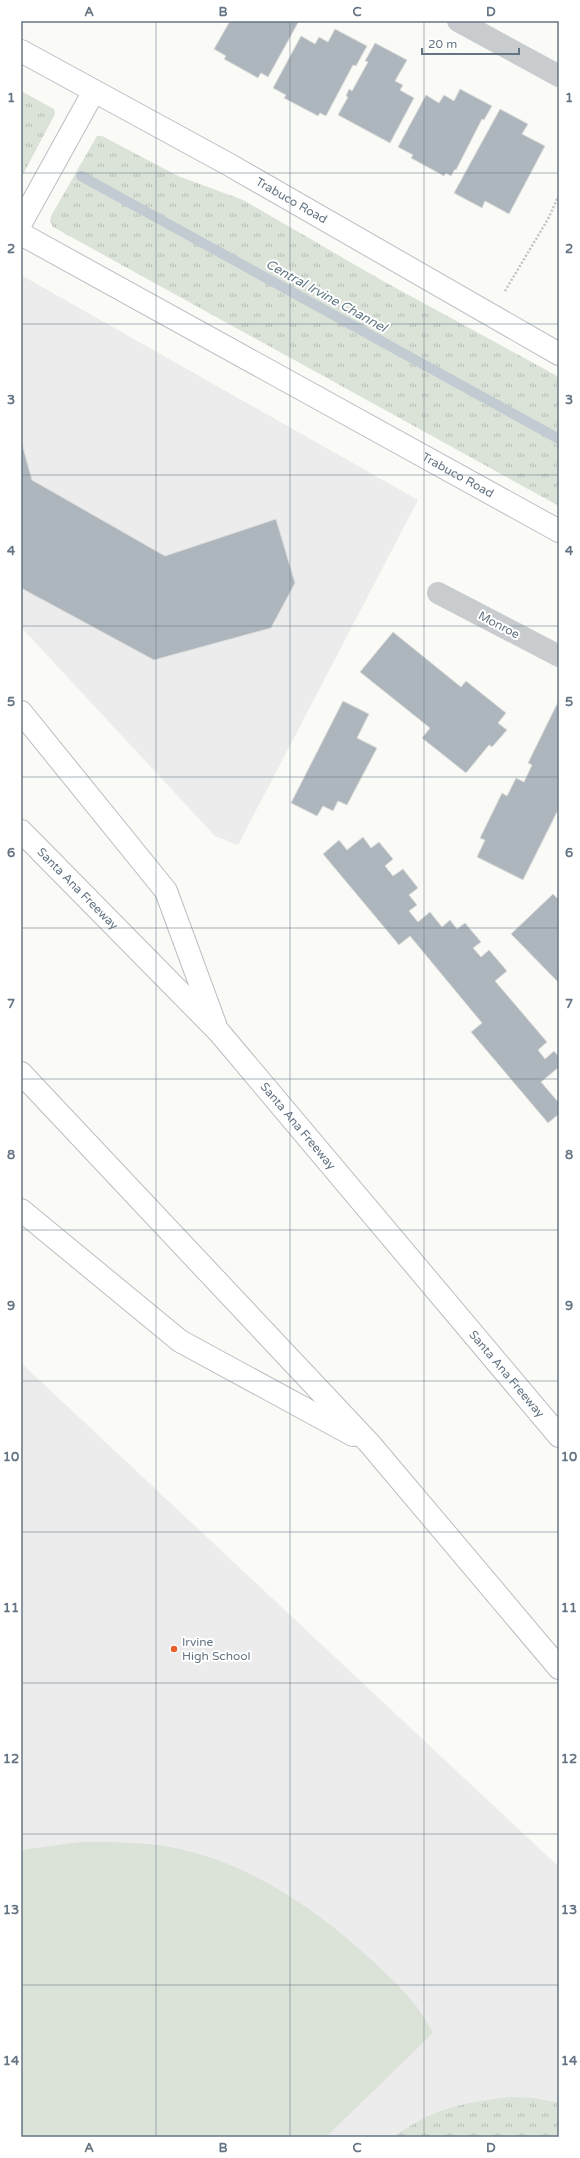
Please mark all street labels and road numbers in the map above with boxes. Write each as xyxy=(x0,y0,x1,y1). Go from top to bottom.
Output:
street label: Trabuco Road xyxy=(253,174,330,226)
street label: Trabuco Road xyxy=(420,450,496,501)
street label: Monroe xyxy=(476,608,522,642)
street label: Santa Ana Freeway xyxy=(34,845,122,933)
street label: Santa Ana Freeway xyxy=(258,1080,339,1173)
street label: Santa Ana Freeway xyxy=(466,1328,548,1421)

